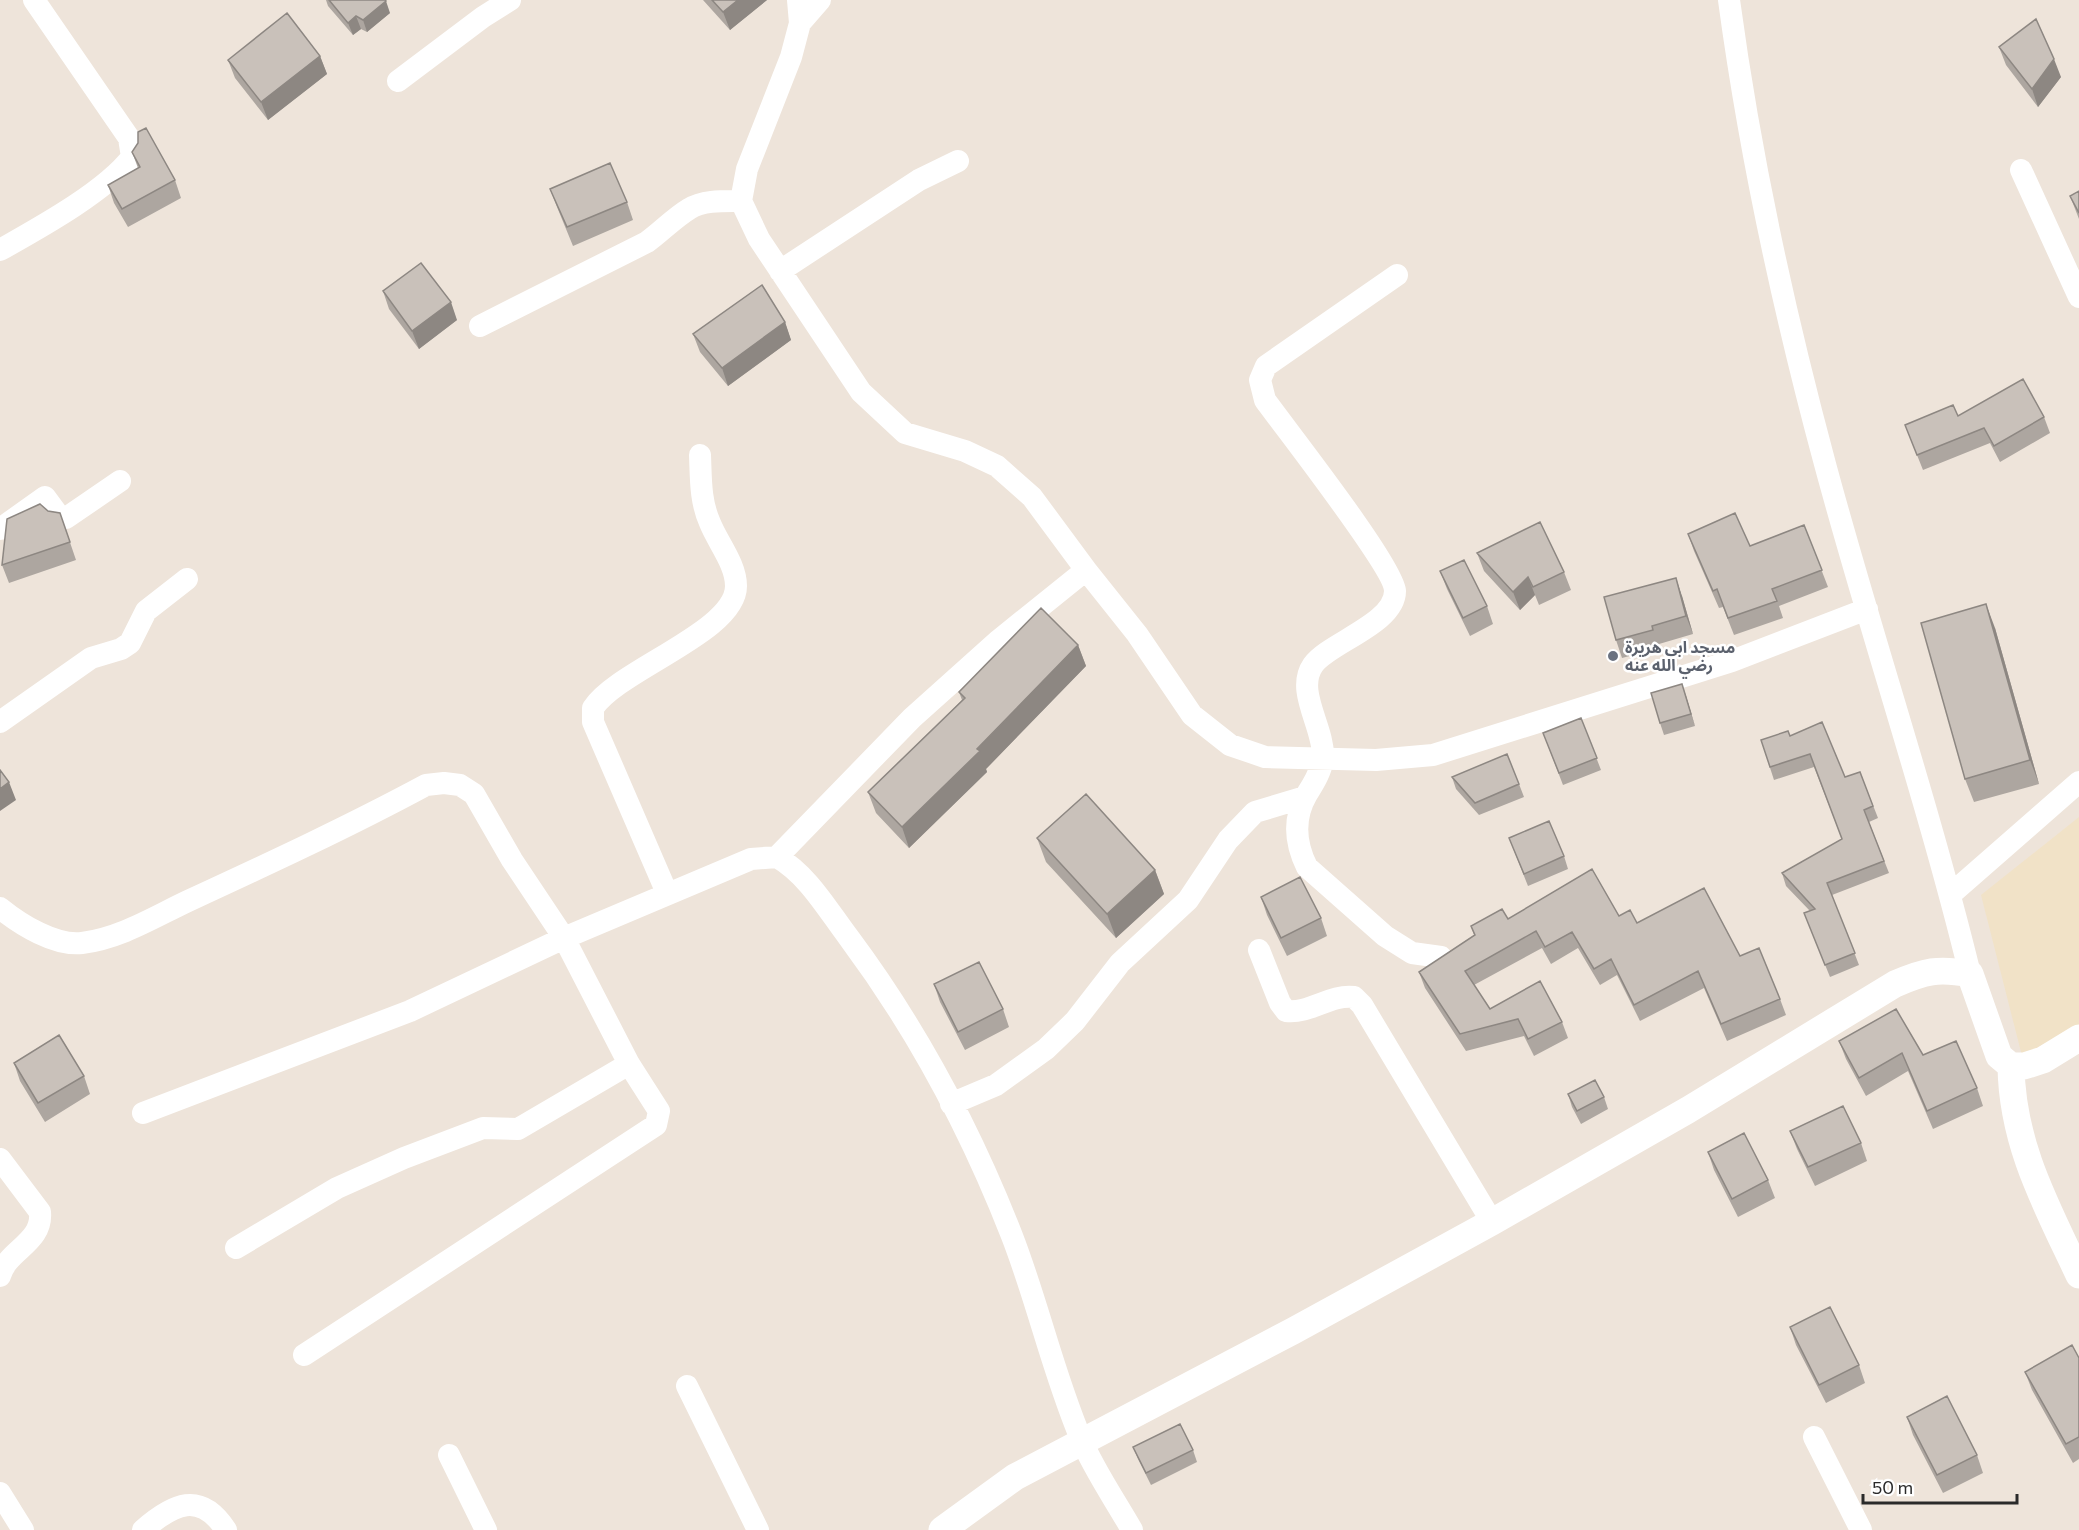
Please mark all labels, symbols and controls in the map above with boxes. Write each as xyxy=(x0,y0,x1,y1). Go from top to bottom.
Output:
place label: مسجد ابي هريرة رضي الله عنه xyxy=(1625,637,1735,679)
marker: مسجد ابي هريرة رضي الله عنه xyxy=(1606,649,1620,663)
scale bar xyxy=(1863,1467,2018,1505)
text: 50 m xyxy=(1872,1476,1913,1498)

